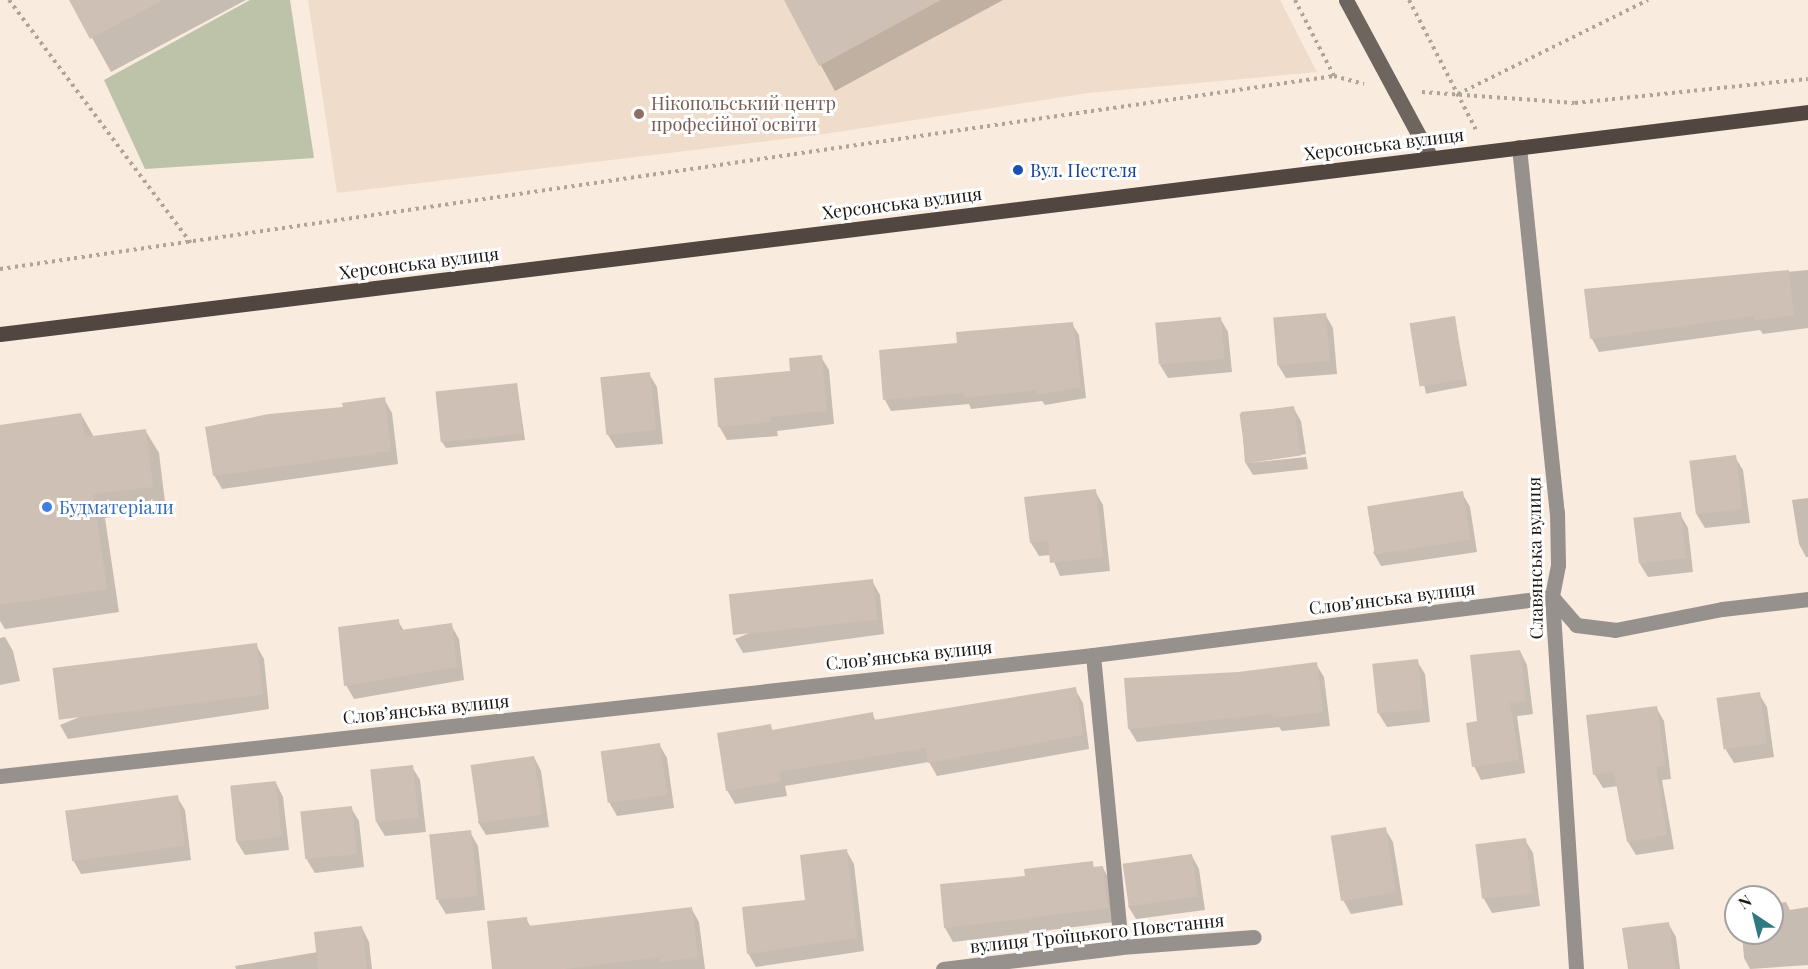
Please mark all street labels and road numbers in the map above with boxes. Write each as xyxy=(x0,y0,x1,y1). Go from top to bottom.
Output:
street label: Херсонська вулиця xyxy=(1303,123,1465,165)
street label: Херсонська вулиця xyxy=(821,182,983,224)
street label: Херсонська вулиця xyxy=(338,242,500,284)
street label: Славянська вулиця xyxy=(1523,476,1547,640)
street label: Словʼянська вулиця xyxy=(1308,577,1476,619)
street label: Словʼянська вулиця xyxy=(825,636,993,674)
street label: Словʼянська вулиця xyxy=(342,690,510,728)
street label: вулиця Троїцького Повстання xyxy=(969,909,1225,957)

